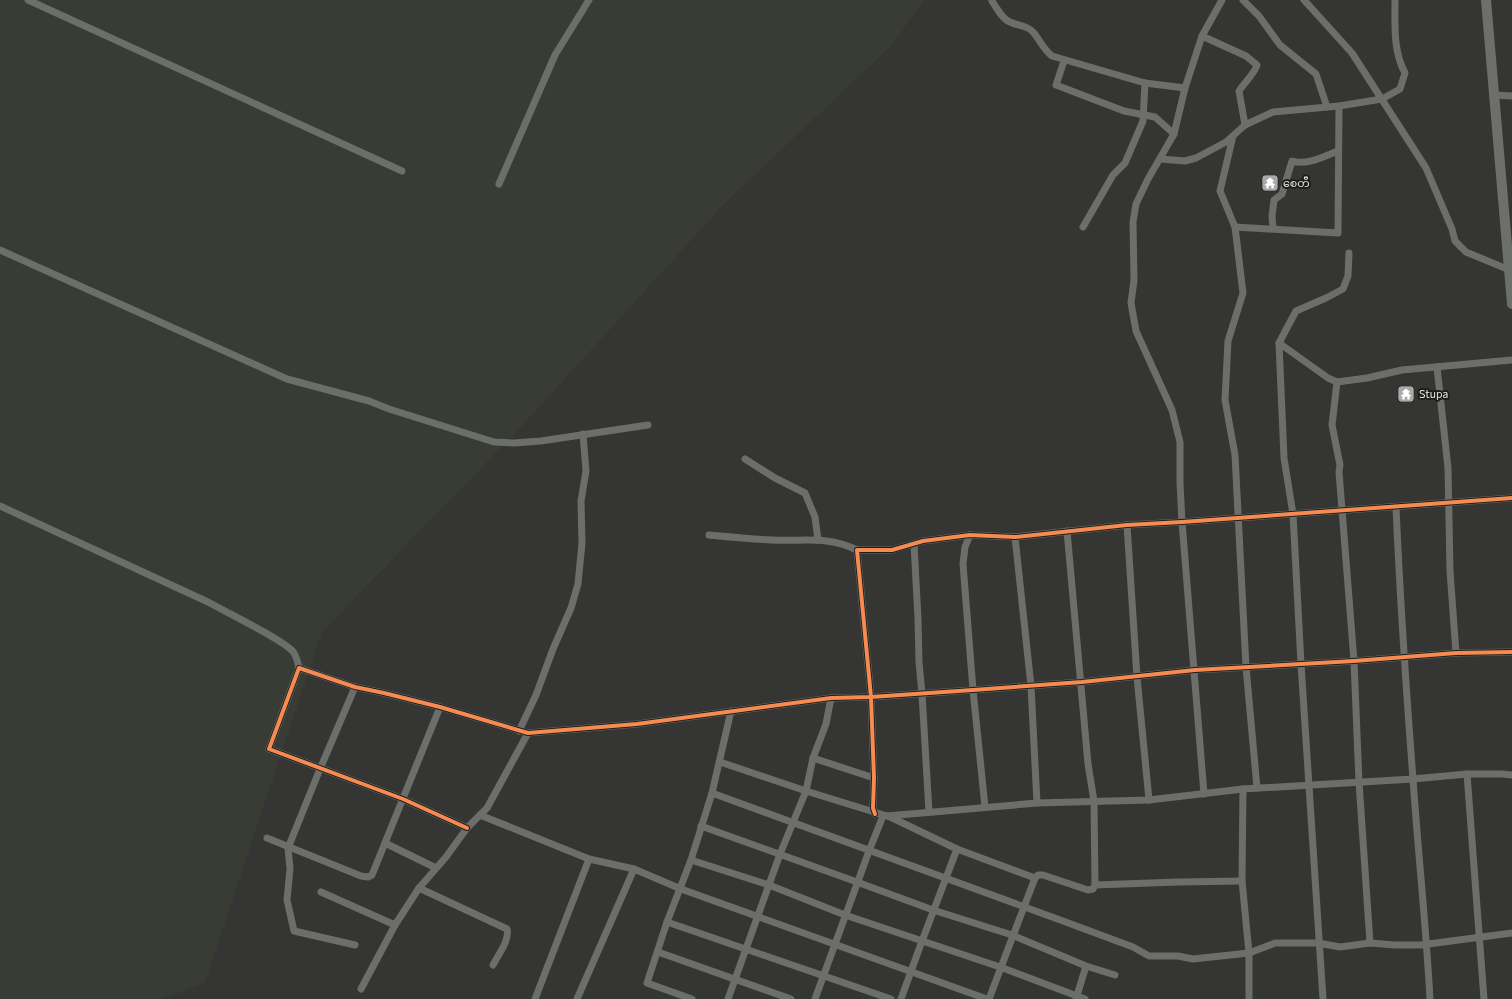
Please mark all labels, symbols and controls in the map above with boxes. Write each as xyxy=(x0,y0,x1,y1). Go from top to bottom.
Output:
temple icon: စေတီ xyxy=(1260,173,1280,193)
place label: စေတီ xyxy=(1283,176,1310,189)
temple icon: Stupa xyxy=(1396,384,1416,404)
place label: Stupa xyxy=(1419,387,1448,400)

